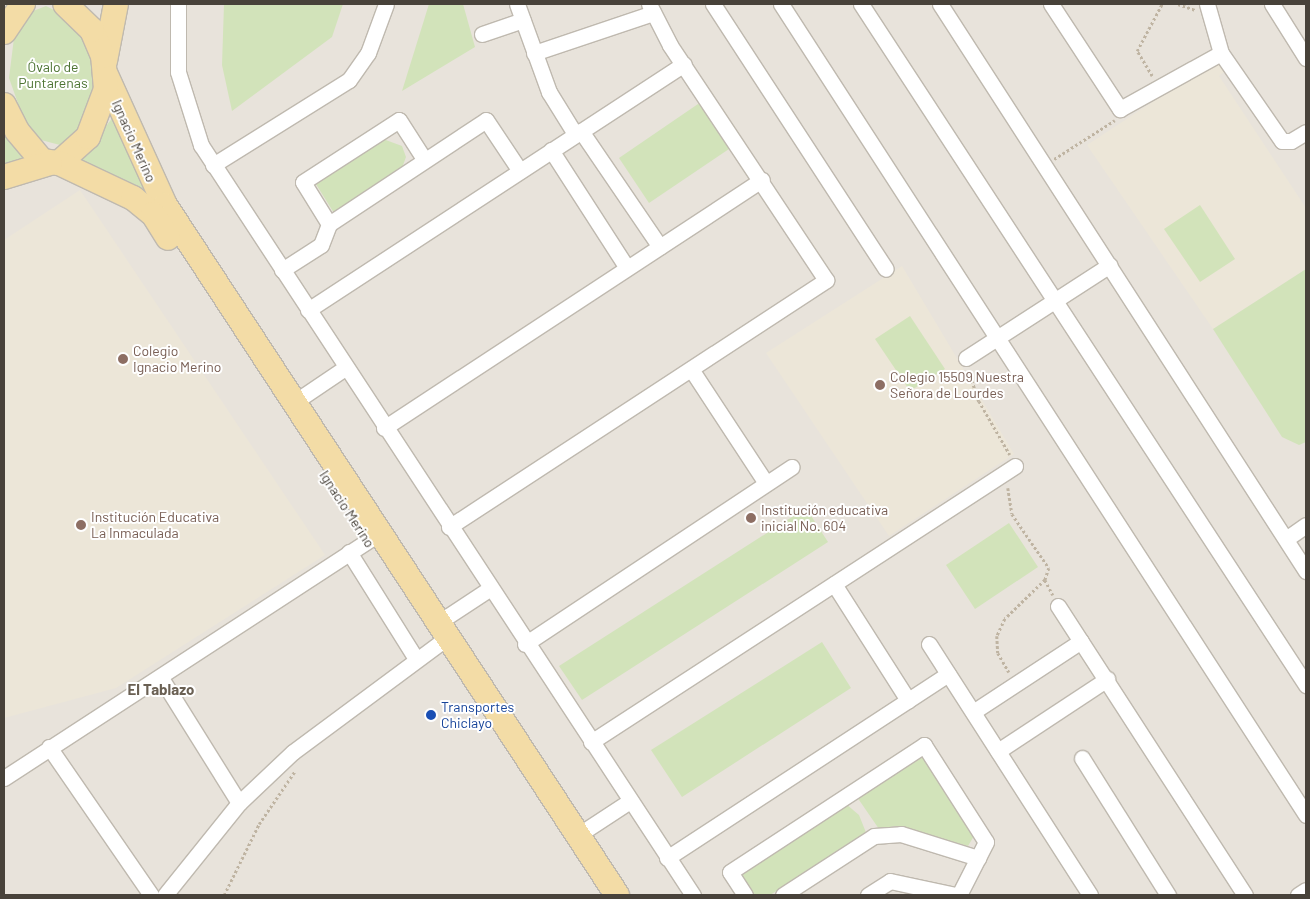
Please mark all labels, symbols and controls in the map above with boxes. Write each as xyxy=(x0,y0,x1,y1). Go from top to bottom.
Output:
park label: Óvalo de Puntarenas xyxy=(18,59,88,92)
street label: Ignacio Merino xyxy=(108,97,160,185)
place label: Colegio Ignacio Merino xyxy=(133,343,221,376)
marker: Colegio Ignacio Merino xyxy=(117,353,129,365)
place label: Colegio 15509 Nuestra Señora de Lourdes xyxy=(890,369,1024,402)
marker: Colegio 15509 Nuestra Señora de Lourdes xyxy=(874,379,886,391)
street label: Ignacio Merino xyxy=(316,467,378,551)
place label: Institución educativa inicial No. 604 xyxy=(761,502,888,534)
place label: Institución Educativa La Inmaculada xyxy=(91,509,219,542)
marker: Institución educativa inicial No. 604 xyxy=(745,512,757,524)
marker: Institución Educativa La Inmaculada xyxy=(75,519,87,531)
district label: El Tablazo xyxy=(128,681,194,699)
place label: Transportes Chiclayo xyxy=(441,699,514,732)
marker: Transportes Chiclayo xyxy=(425,709,437,721)

